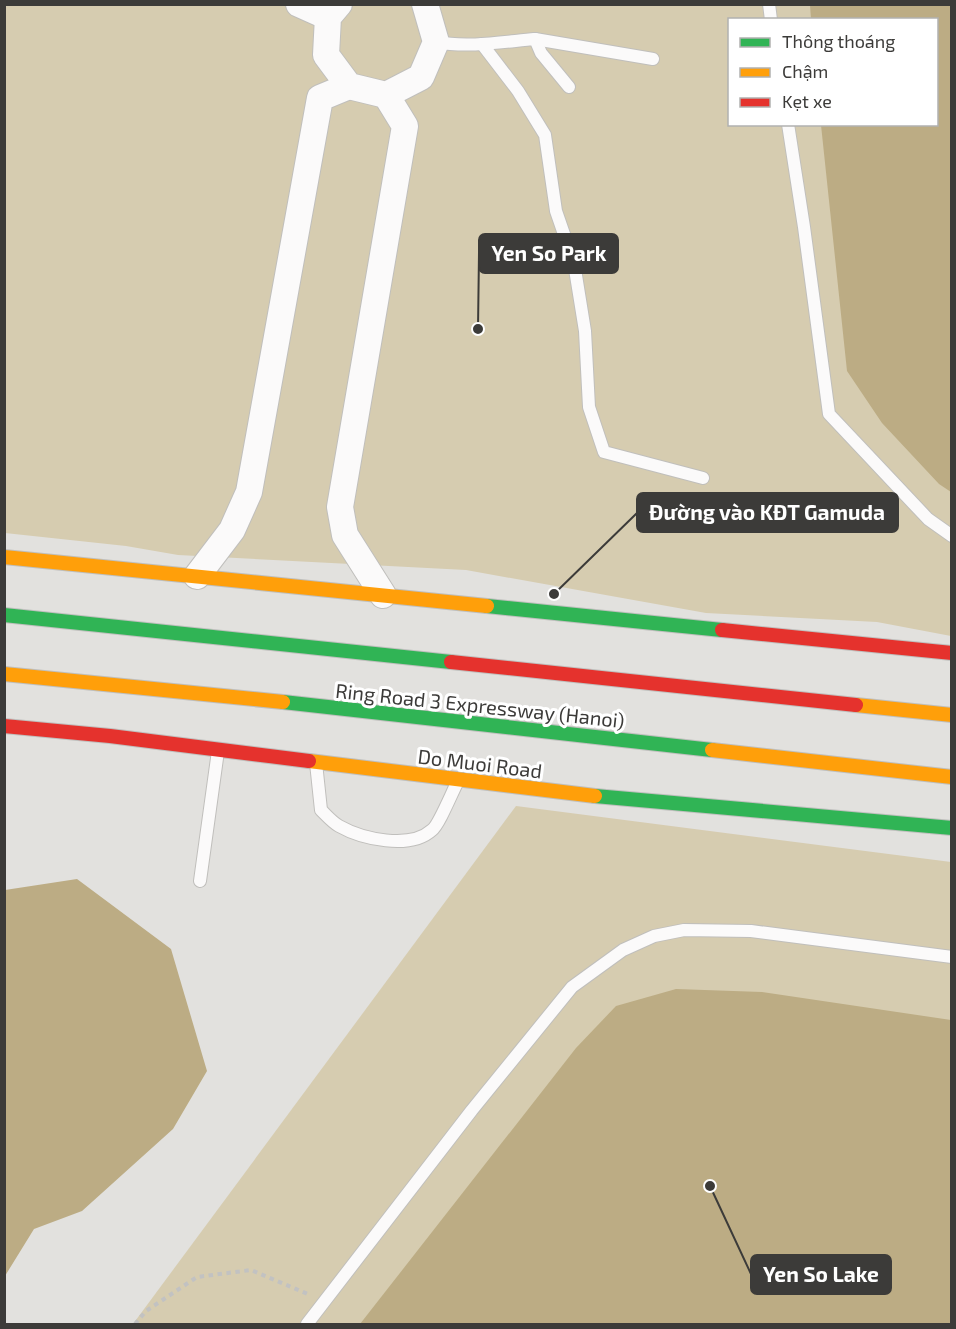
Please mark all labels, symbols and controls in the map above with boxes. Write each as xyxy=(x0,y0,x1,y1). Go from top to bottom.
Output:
legend xyxy=(728,18,938,126)
text: Thông thoáng xyxy=(782,30,895,52)
text: Chậm xyxy=(782,60,828,82)
text: Kẹt xe xyxy=(782,90,832,112)
callout: Yen So Park xyxy=(479,234,618,273)
text: Yen So Park xyxy=(491,240,607,265)
callout: Đường vào KĐT Gamuda xyxy=(637,493,898,532)
text: Đường vào KĐT Gamuda xyxy=(649,499,885,524)
street label: Ring Road 3 Expressway (Hanoi) xyxy=(334,678,626,732)
street label: Do Muoi Road xyxy=(417,743,543,783)
callout: Yen So Lake xyxy=(751,1255,891,1294)
text: Yen So Lake xyxy=(763,1261,879,1286)

